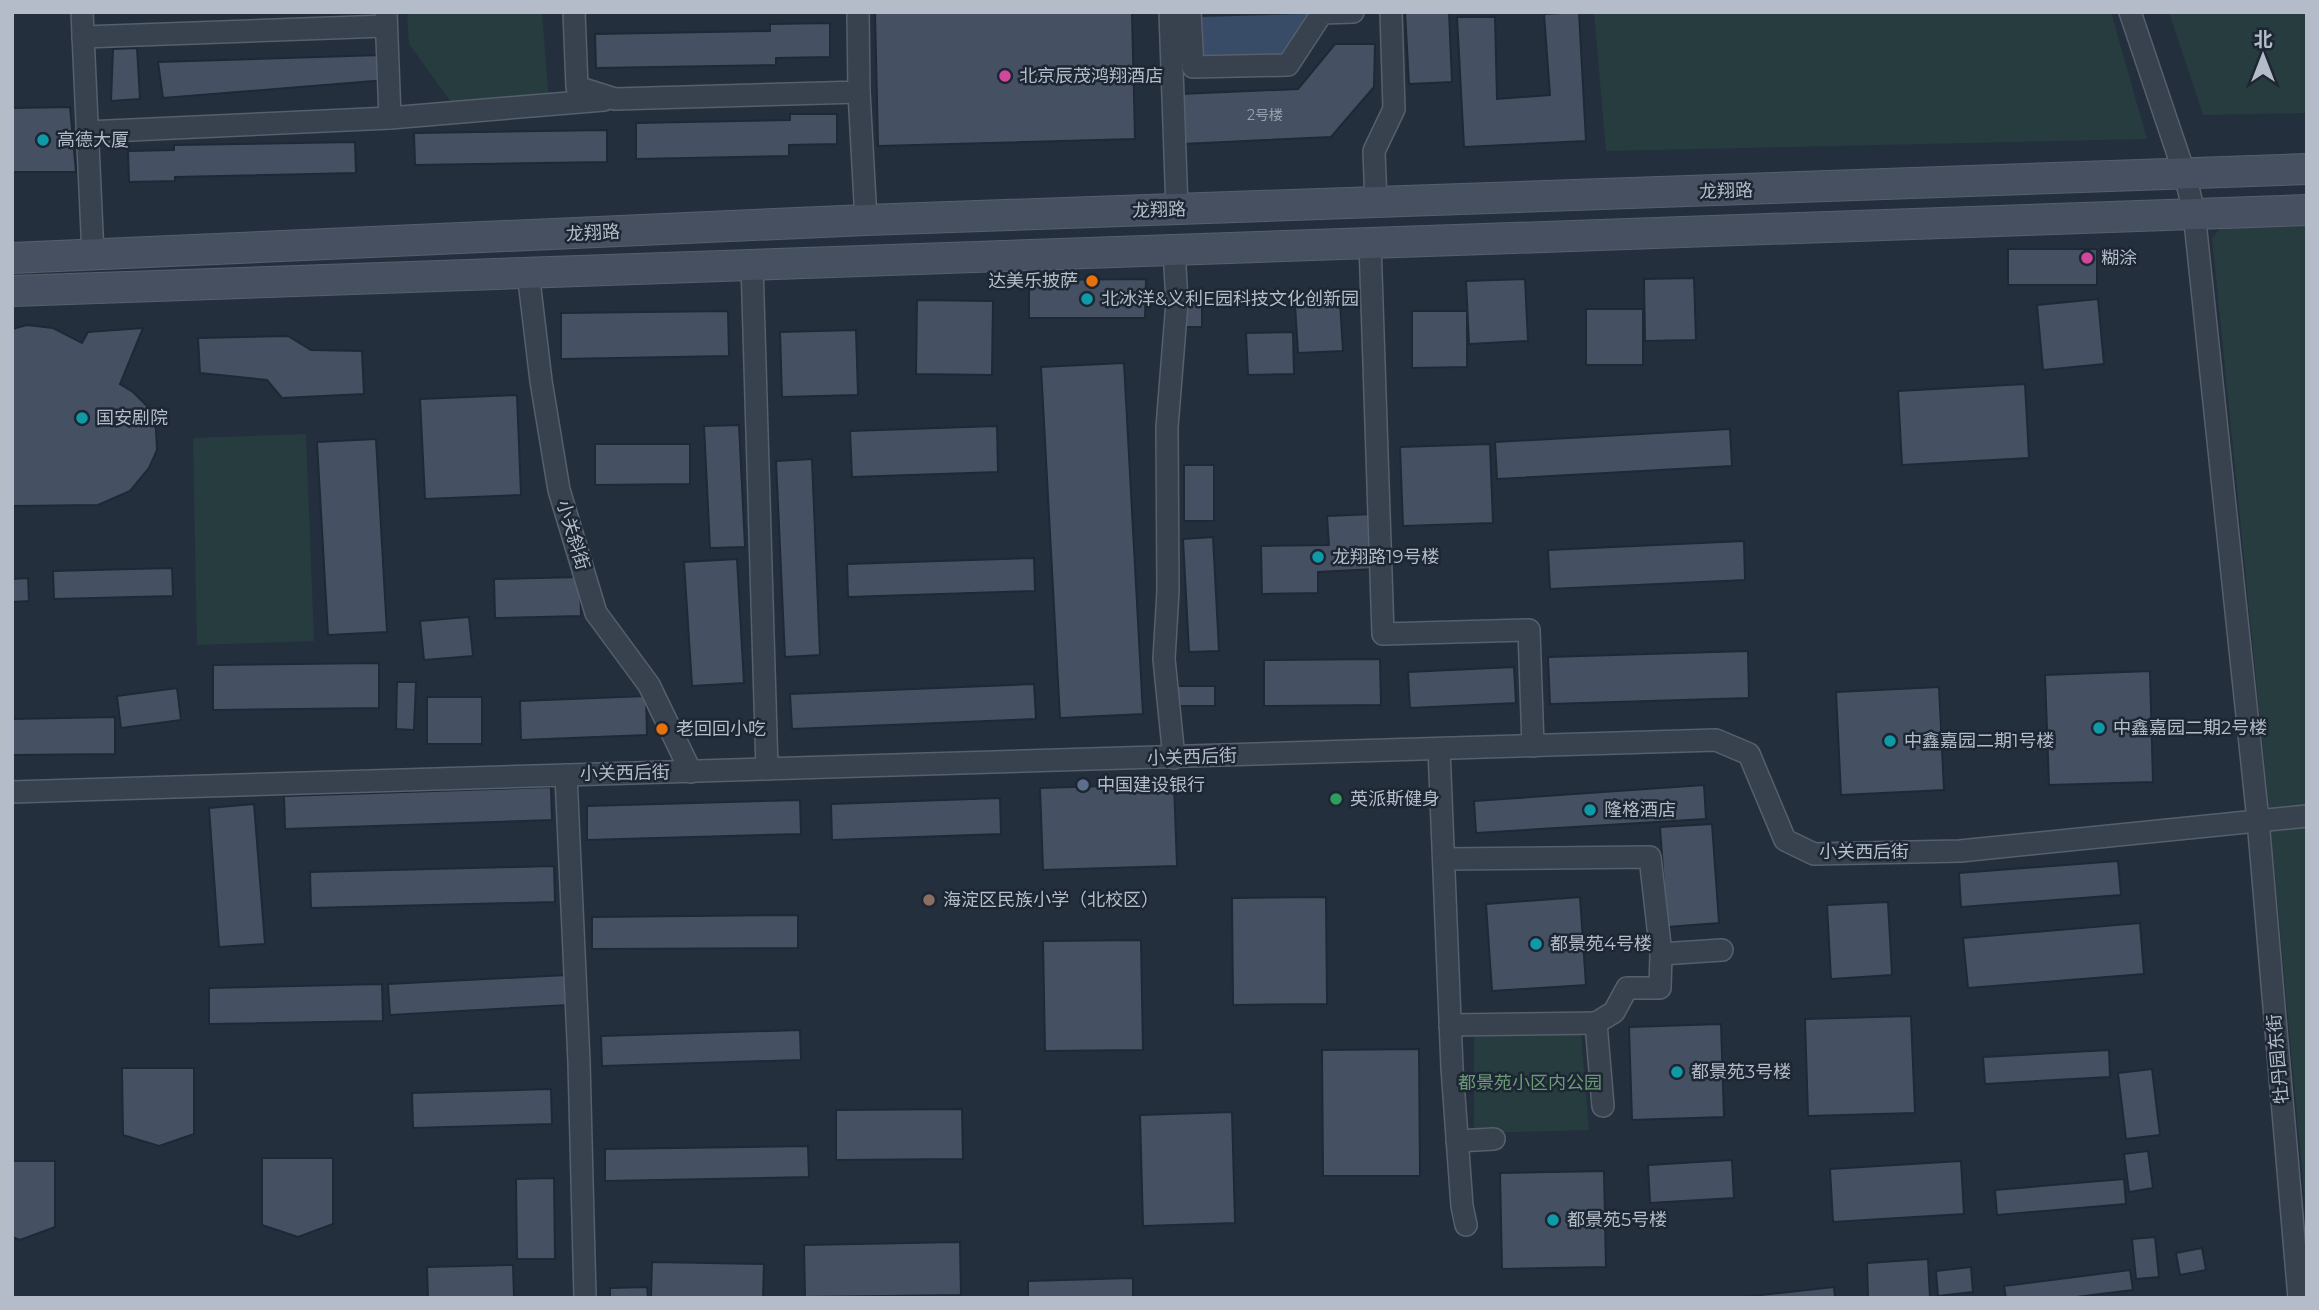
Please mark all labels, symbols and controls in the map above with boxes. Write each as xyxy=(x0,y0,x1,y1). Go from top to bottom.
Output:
north arrow xyxy=(2228,21,2298,91)
text: 北 xyxy=(2253,28,2273,51)
place label: 北京辰茂鸿翔酒店 xyxy=(1019,65,1163,87)
marker: 北京辰茂鸿翔酒店 xyxy=(997,68,1013,84)
house number: 2号楼 xyxy=(1247,106,1283,124)
place label: 高德大厦 xyxy=(57,129,129,151)
marker: 高德大厦 xyxy=(35,132,51,148)
street label: 龙翔路 xyxy=(1699,179,1753,203)
street label: 龙翔路 xyxy=(1132,198,1186,222)
street label: 龙翔路 xyxy=(565,221,621,245)
place label: 糊涂 xyxy=(2101,247,2137,269)
marker: 糊涂 xyxy=(2079,250,2095,266)
place label: 达美乐披萨 xyxy=(988,270,1078,292)
marker: 达美乐披萨 xyxy=(1084,273,1100,289)
place label: 北冰洋&义利E园科技文化创新园 xyxy=(1101,288,1359,310)
marker: 北冰洋&义利E园科技文化创新园 xyxy=(1079,291,1095,307)
place label: 国安剧院 xyxy=(96,407,168,429)
marker: 国安剧院 xyxy=(74,410,90,426)
street label: 小关斜街 xyxy=(552,497,594,573)
place label: 龙翔路19号楼 xyxy=(1332,546,1439,568)
marker: 龙翔路19号楼 xyxy=(1310,549,1326,565)
place label: 中鑫嘉园二期2号楼 xyxy=(2113,717,2267,739)
place label: 老回回小吃 xyxy=(676,718,766,740)
marker: 中鑫嘉园二期2号楼 xyxy=(2091,720,2107,736)
marker: 老回回小吃 xyxy=(654,721,670,737)
place label: 中鑫嘉园二期1号楼 xyxy=(1904,730,2055,752)
marker: 中鑫嘉园二期1号楼 xyxy=(1882,733,1898,749)
street label: 小关西后街 xyxy=(1147,744,1237,770)
street label: 小关西后街 xyxy=(580,761,670,785)
place label: 中国建设银行 xyxy=(1097,774,1205,796)
marker: 中国建设银行 xyxy=(1075,777,1091,793)
place label: 英派斯健身 xyxy=(1350,788,1440,810)
marker: 英派斯健身 xyxy=(1328,791,1344,807)
place label: 隆格酒店 xyxy=(1604,799,1676,821)
marker: 隆格酒店 xyxy=(1582,802,1598,818)
street label: 小关西后街 xyxy=(1819,841,1909,863)
place label: 海淀区民族小学（北校区） xyxy=(943,889,1159,911)
marker: 海淀区民族小学（北校区） xyxy=(921,892,937,908)
place label: 都景苑4号楼 xyxy=(1550,933,1652,955)
marker: 都景苑4号楼 xyxy=(1528,936,1544,952)
street label: 牡丹园东街 xyxy=(2263,1013,2293,1105)
place label: 都景苑3号楼 xyxy=(1691,1061,1791,1083)
marker: 都景苑3号楼 xyxy=(1669,1064,1685,1080)
park label: 都景苑小区内公园 xyxy=(1458,1072,1602,1094)
place label: 都景苑5号楼 xyxy=(1567,1209,1667,1231)
marker: 都景苑5号楼 xyxy=(1545,1212,1561,1228)

